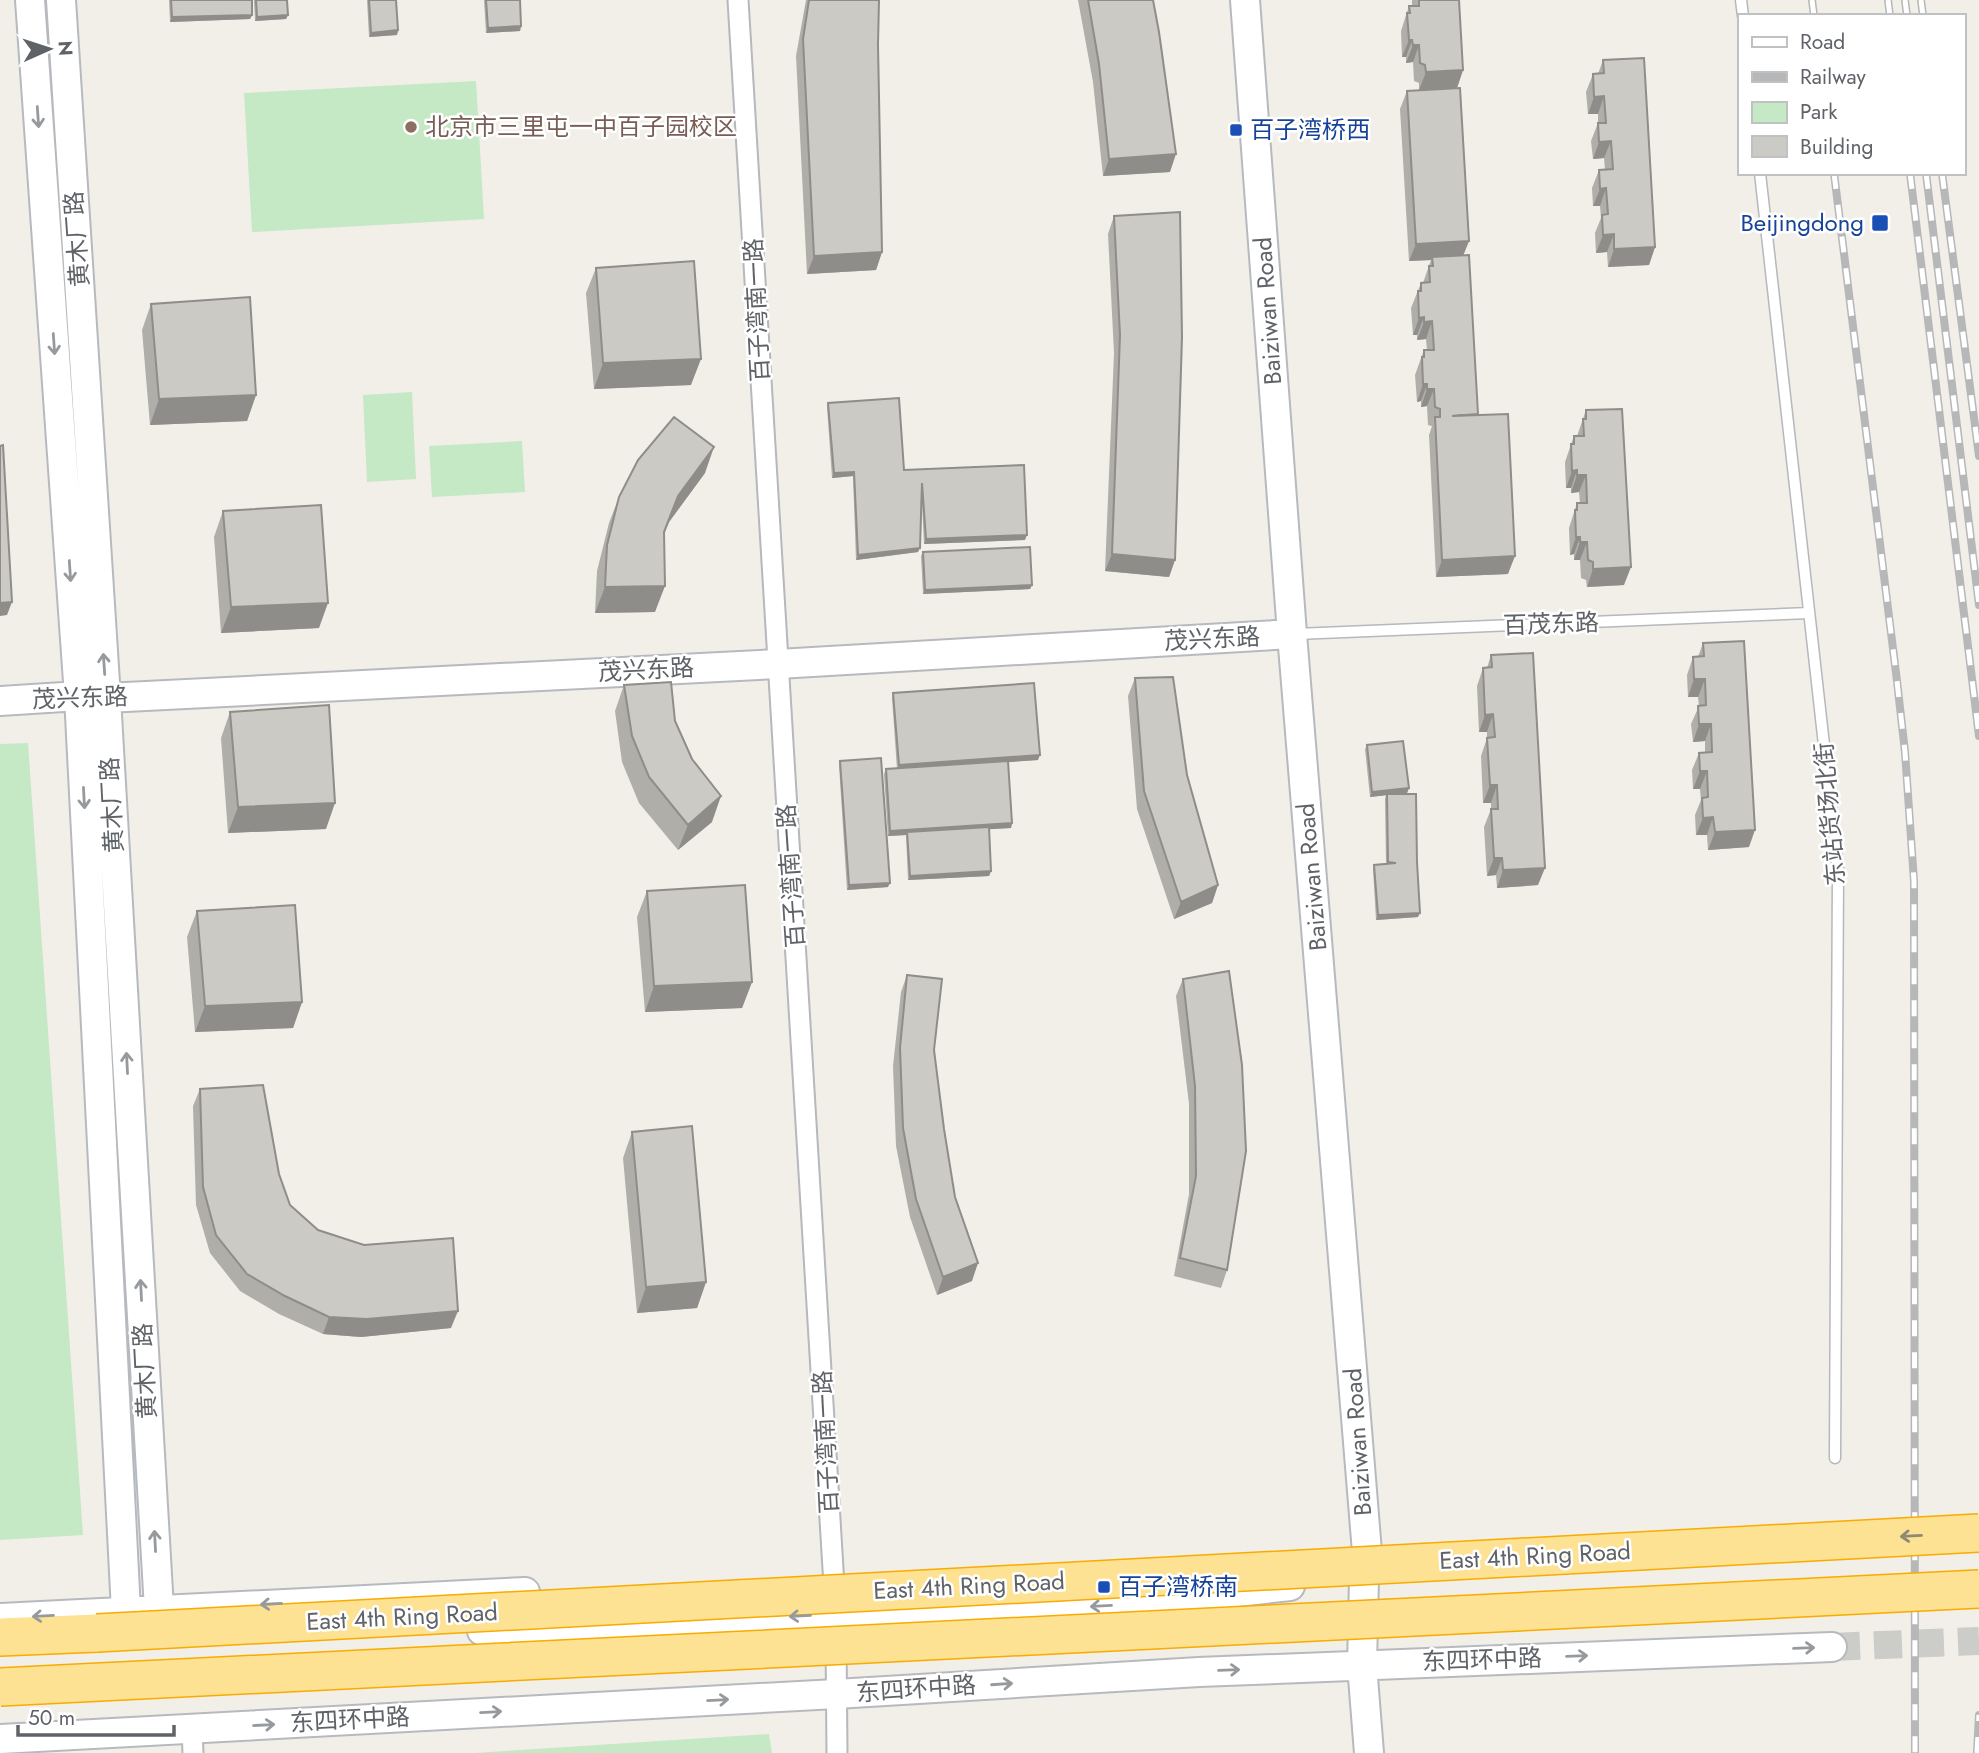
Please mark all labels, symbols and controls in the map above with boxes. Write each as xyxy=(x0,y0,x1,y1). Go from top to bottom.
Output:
north arrow xyxy=(14,14,84,84)
legend xyxy=(1738,14,1965,175)
text: Road xyxy=(1800,27,1845,57)
text: N xyxy=(52,40,79,56)
text: Railway xyxy=(1800,62,1866,92)
text: Park xyxy=(1800,97,1838,127)
one-way arrow xyxy=(32,105,45,128)
place label: 北京市三里屯一中百子园校区 xyxy=(425,109,737,144)
place label: 百子湾桥西 xyxy=(1250,112,1370,147)
marker: 北京市三里屯一中百子园校区 xyxy=(403,119,419,135)
marker: 百子湾桥西 xyxy=(1228,122,1244,138)
text: Building xyxy=(1800,132,1873,162)
street label: 黄木厂路 xyxy=(56,190,97,288)
place label: Beijingdong xyxy=(1740,205,1864,240)
marker: Beijingdong xyxy=(1870,213,1890,233)
street label: Baiziwan Road xyxy=(1245,236,1290,386)
street label: 百子湾南一路 xyxy=(735,237,778,383)
one-way arrow xyxy=(48,332,61,355)
one-way arrow xyxy=(64,559,77,582)
street label: 百茂东路 xyxy=(1502,604,1600,643)
street label: 茂兴东路 xyxy=(1163,619,1261,658)
street label: 茂兴东路 xyxy=(597,650,695,689)
one-way arrow xyxy=(97,653,110,676)
street label: 茂兴东路 xyxy=(31,678,129,717)
street label: 东站货场北街 xyxy=(1806,741,1853,887)
street label: 黄木厂路 xyxy=(92,756,131,854)
one-way arrow xyxy=(78,786,91,809)
street label: Baiziwan Road xyxy=(1288,802,1335,952)
street label: 百子湾南一路 xyxy=(768,803,813,949)
one-way arrow xyxy=(121,1051,134,1074)
one-way arrow xyxy=(134,1278,147,1301)
street label: 黄木厂路 xyxy=(125,1322,164,1420)
street label: Baiziwan Road xyxy=(1335,1367,1380,1517)
street label: 百子湾南一路 xyxy=(804,1369,847,1515)
one-way arrow xyxy=(149,1530,162,1553)
one-way arrow xyxy=(1900,1530,1923,1543)
street label: East 4th Ring Road xyxy=(1438,1533,1632,1578)
street label: East 4th Ring Road xyxy=(872,1563,1066,1608)
place label: 百子湾桥南 xyxy=(1118,1569,1238,1604)
marker: 百子湾桥南 xyxy=(1096,1579,1112,1595)
street label: East 4th Ring Road xyxy=(305,1594,499,1639)
one-way arrow xyxy=(259,1598,282,1611)
one-way arrow xyxy=(1090,1600,1113,1613)
one-way arrow xyxy=(33,1610,55,1623)
one-way arrow xyxy=(789,1610,812,1623)
street label: 东四环中路 xyxy=(1421,1640,1543,1679)
one-way arrow xyxy=(1792,1641,1815,1654)
one-way arrow xyxy=(1565,1650,1588,1663)
one-way arrow xyxy=(1217,1664,1240,1677)
street label: 东四环中路 xyxy=(855,1667,977,1710)
one-way arrow xyxy=(990,1677,1013,1690)
scale bar xyxy=(18,1694,173,1738)
one-way arrow xyxy=(706,1694,729,1707)
street label: 东四环中路 xyxy=(289,1699,411,1740)
text: 50 m xyxy=(28,1703,75,1733)
one-way arrow xyxy=(479,1706,502,1719)
one-way arrow xyxy=(252,1718,275,1731)

